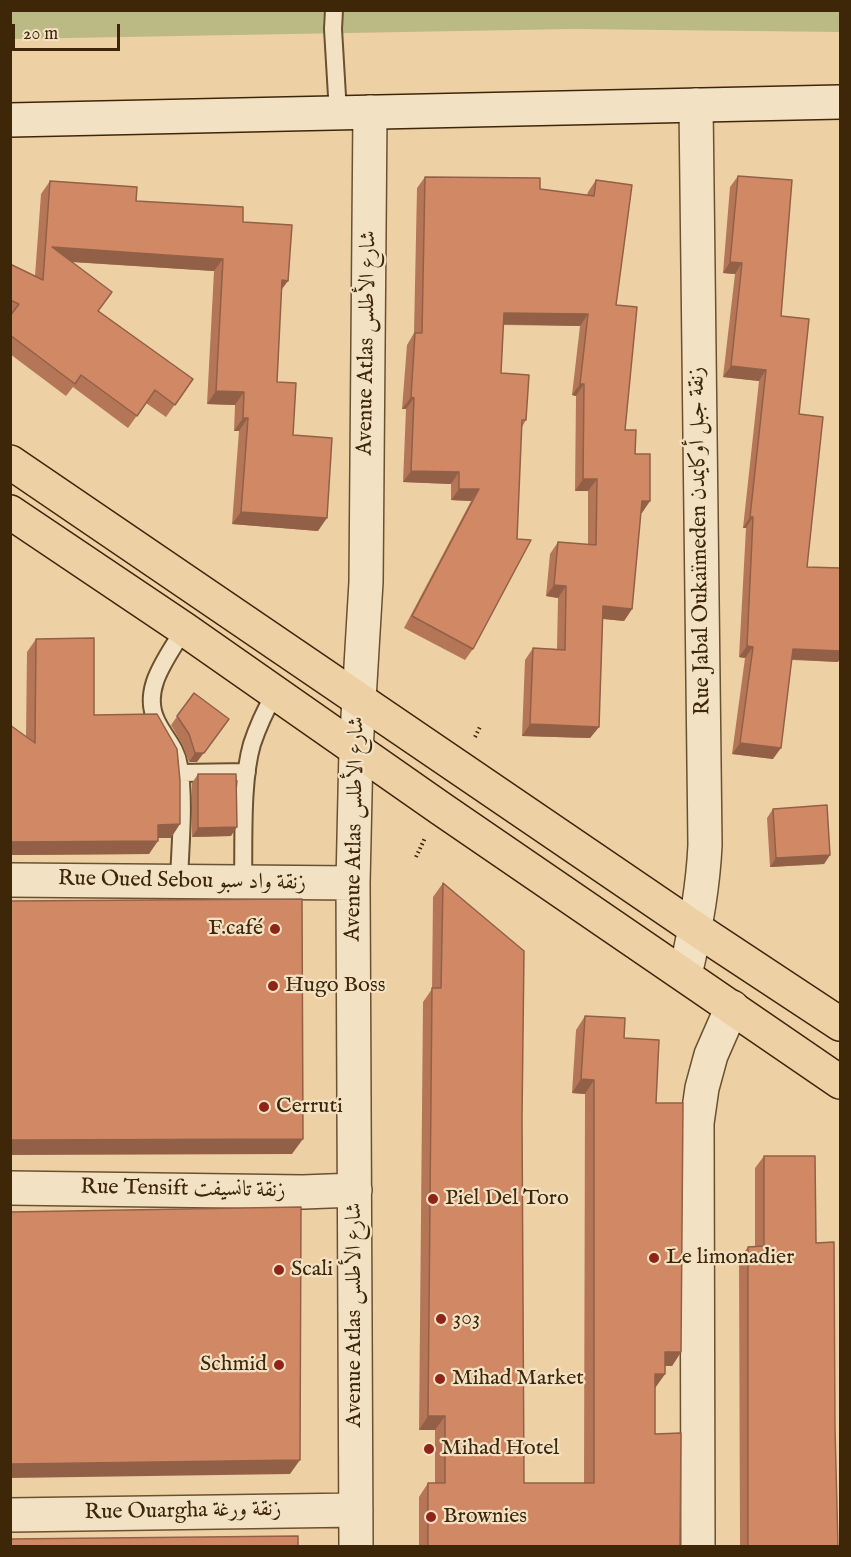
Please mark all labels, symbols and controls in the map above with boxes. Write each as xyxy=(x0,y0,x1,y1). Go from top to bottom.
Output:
scale bar xyxy=(15,12,123,50)
text: 20 m xyxy=(23,23,58,46)
street label: Avenue Atlas شارع الأطلس xyxy=(353,230,383,456)
street label: Rue Jabal Oukaïmeden زنقة جبل أوكايمدن xyxy=(685,366,717,716)
street label: Avenue Atlas شارع الأطلس xyxy=(341,716,371,942)
street label: Rue Oued Sebou زنقة واد سبو xyxy=(58,867,306,897)
place label: F.café xyxy=(208,916,263,942)
marker: F.café xyxy=(268,922,282,936)
place label: Hugo Boss xyxy=(285,973,385,999)
marker: Hugo Boss xyxy=(266,979,280,993)
place label: Cerruti xyxy=(276,1094,343,1120)
marker: Cerruti xyxy=(257,1100,271,1114)
street label: Rue Tensift زنقة تانسيفت xyxy=(80,1175,286,1205)
place label: Piel Del Toro xyxy=(445,1186,569,1212)
marker: Piel Del Toro xyxy=(426,1192,440,1206)
street label: Avenue Atlas شارع الأطلس xyxy=(342,1203,368,1427)
place label: Le limonadier xyxy=(666,1245,794,1271)
marker: Le limonadier xyxy=(647,1251,661,1265)
place label: Scali xyxy=(291,1257,333,1283)
marker: Scali xyxy=(272,1263,286,1277)
place label: 303 xyxy=(453,1306,480,1332)
marker: 303 xyxy=(434,1312,448,1326)
place label: Schmid xyxy=(200,1352,267,1378)
marker: Schmid xyxy=(272,1358,286,1372)
place label: Mihad Market xyxy=(452,1366,584,1392)
marker: Mihad Market xyxy=(433,1372,447,1386)
place label: Mihad Hotel xyxy=(441,1436,559,1462)
marker: Mihad Hotel xyxy=(422,1442,436,1456)
street label: Rue Ouargha زنقة ورغة xyxy=(84,1497,282,1527)
place label: Brownies xyxy=(443,1504,527,1530)
marker: Brownies xyxy=(424,1510,438,1524)

